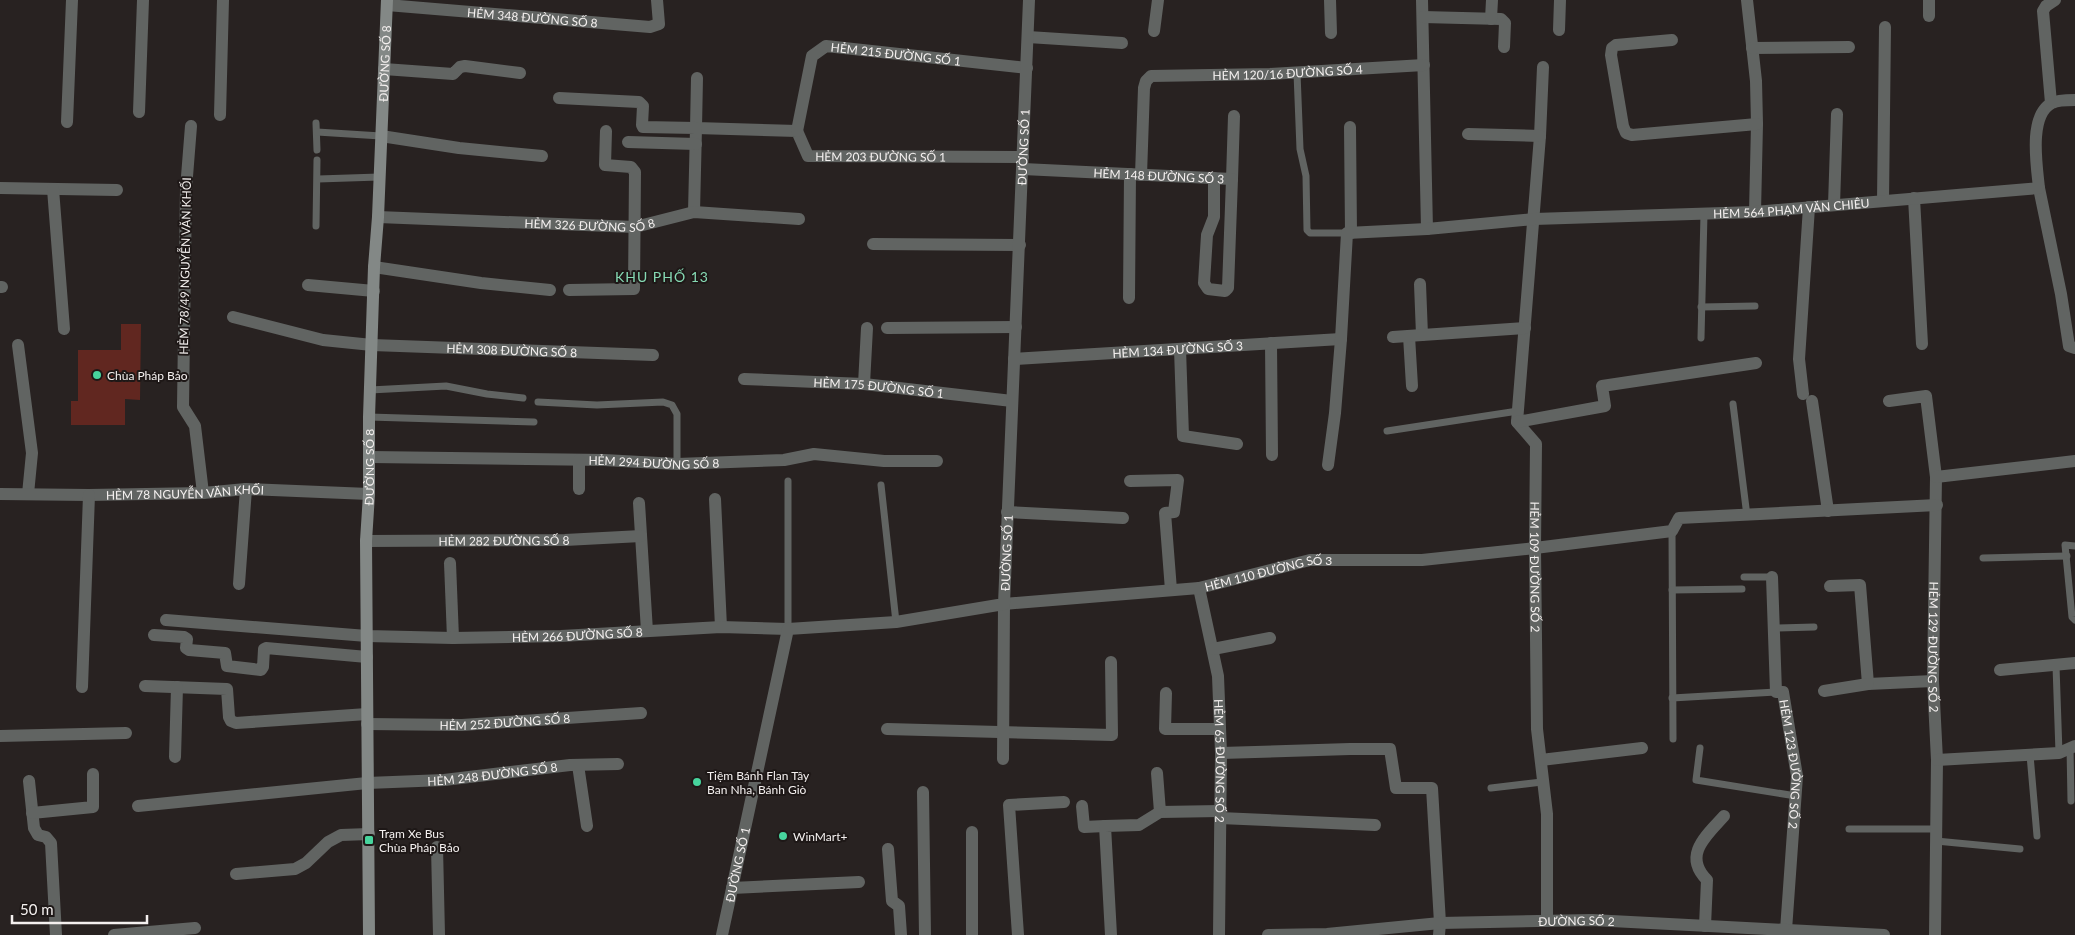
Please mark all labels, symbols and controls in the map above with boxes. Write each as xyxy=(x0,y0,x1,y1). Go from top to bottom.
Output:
street label: HẺM 348 ĐƯỜNG SỐ 8 xyxy=(467,4,598,30)
street label: ĐƯỜNG SỐ 8 xyxy=(375,25,393,102)
street label: HẺM 215 ĐƯỜNG SỐ 1 xyxy=(830,39,962,68)
street label: HẺM 120/16 ĐƯỜNG SỐ 4 xyxy=(1212,61,1363,82)
street label: ĐƯỜNG SỐ 1 xyxy=(1014,109,1032,186)
street label: HẺM 203 ĐƯỜNG SỐ 1 xyxy=(815,149,946,164)
street label: HẺM 148 ĐƯỜNG SỐ 3 xyxy=(1093,165,1225,186)
street label: HẺM 78/49 NGUYỄN VĂN KHỐI xyxy=(176,177,194,355)
street label: HẺM 564 PHẠM VĂN CHIÊU xyxy=(1713,195,1870,221)
street label: HẺM 326 ĐƯỜNG SỐ 8 xyxy=(524,215,657,235)
district label: KHU PHỐ 13 xyxy=(615,268,709,285)
street label: HẺM 134 ĐƯỜNG SỐ 3 xyxy=(1112,338,1244,360)
street label: HẺM 308 ĐƯỜNG SỐ 8 xyxy=(446,340,577,360)
place label: Chùa Pháp Bảo xyxy=(107,368,188,383)
marker: Chùa Pháp Bảo xyxy=(91,369,103,381)
street label: HẺM 175 ĐƯỜNG SỐ 1 xyxy=(813,374,945,401)
street label: ĐƯỜNG SỐ 8 xyxy=(361,429,377,506)
street label: HẺM 294 ĐƯỜNG SỐ 8 xyxy=(588,452,720,472)
street label: HẺM 78 NGUYỄN VĂN KHỐI xyxy=(106,481,264,502)
street label: HẺM 109 ĐƯỜNG SỐ 2 xyxy=(1527,501,1543,632)
street label: ĐƯỜNG SỐ 1 xyxy=(997,514,1015,591)
street label: HẺM 282 ĐƯỜNG SỐ 8 xyxy=(439,532,570,548)
street label: HẺM 110 ĐƯỜNG SỐ 3 xyxy=(1203,552,1332,594)
street label: HẺM 129 ĐƯỜNG SỐ 2 xyxy=(1925,581,1942,713)
street label: HẺM 266 ĐƯỜNG SỐ 8 xyxy=(512,624,643,644)
street label: HẺM 123 ĐƯỜNG SỐ 2 xyxy=(1777,698,1805,830)
street label: HẺM 65 ĐƯỜNG SỐ 2 xyxy=(1211,699,1229,823)
street label: HẺM 252 ĐƯỜNG SỐ 8 xyxy=(439,710,571,733)
street label: HẺM 248 ĐƯỜNG SỐ 8 xyxy=(427,759,558,788)
place label: Tiệm Bánh Flan Tây Ban Nha, Bánh Giò xyxy=(707,768,810,797)
marker: Tiệm Bánh Flan Tây Ban Nha, Bánh Giò xyxy=(691,776,703,788)
place label: Trạm Xe Bus Chùa Pháp Bảo xyxy=(379,826,460,855)
street label: ĐƯỜNG SỐ 1 xyxy=(722,826,753,904)
place label: WinMart+ xyxy=(793,829,847,844)
marker: WinMart+ xyxy=(777,830,789,842)
marker: Trạm Xe Bus Chùa Pháp Bảo xyxy=(363,834,375,846)
scale bar xyxy=(12,892,148,924)
text: 50 m xyxy=(20,900,54,918)
street label: ĐƯỜNG SỐ 2 xyxy=(1538,912,1615,929)

